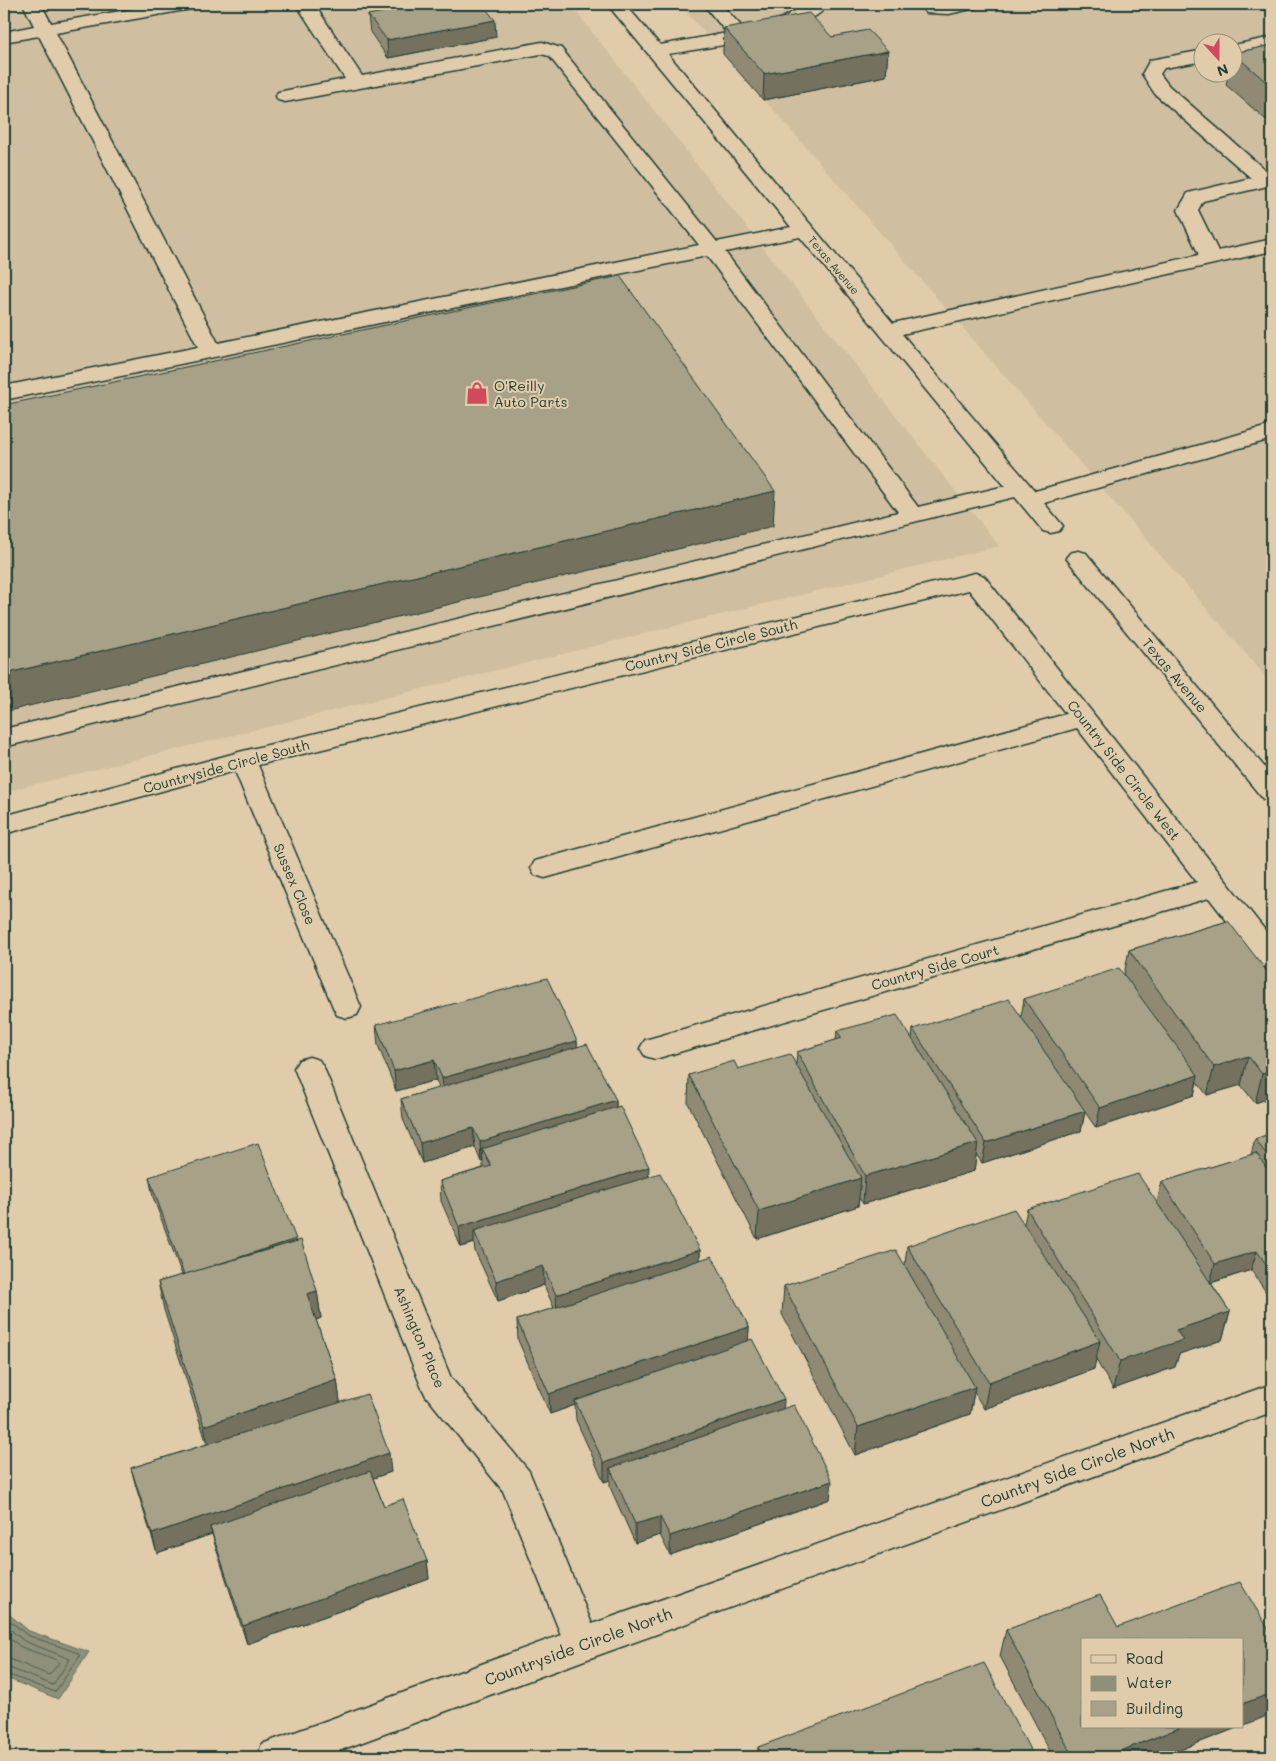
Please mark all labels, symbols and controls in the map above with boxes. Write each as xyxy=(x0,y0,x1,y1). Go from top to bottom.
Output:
north arrow xyxy=(1194,32,1244,82)
text: N xyxy=(1214,60,1231,81)
street label: Texas Avenue xyxy=(805,232,863,298)
place label: O'Reilly Auto Parts xyxy=(494,376,568,411)
shop icon: O'Reilly Auto Parts xyxy=(464,380,490,406)
street label: Country Side Circle South xyxy=(623,614,799,676)
street label: Texas Avenue xyxy=(1138,634,1212,716)
street label: Country Side Circle West xyxy=(1063,696,1185,844)
street label: Countryside Circle South xyxy=(141,735,311,797)
street label: Sussex Close xyxy=(269,840,321,928)
street label: Country Side Court xyxy=(869,940,1001,994)
street label: Ashington Place xyxy=(390,1283,450,1391)
street label: Country Side Circle North xyxy=(977,1422,1177,1512)
street label: Countryside Circle North xyxy=(481,1602,675,1690)
legend xyxy=(1081,1638,1244,1728)
text: Road xyxy=(1126,1648,1163,1668)
text: Water xyxy=(1126,1672,1172,1692)
text: Building xyxy=(1126,1698,1183,1718)

